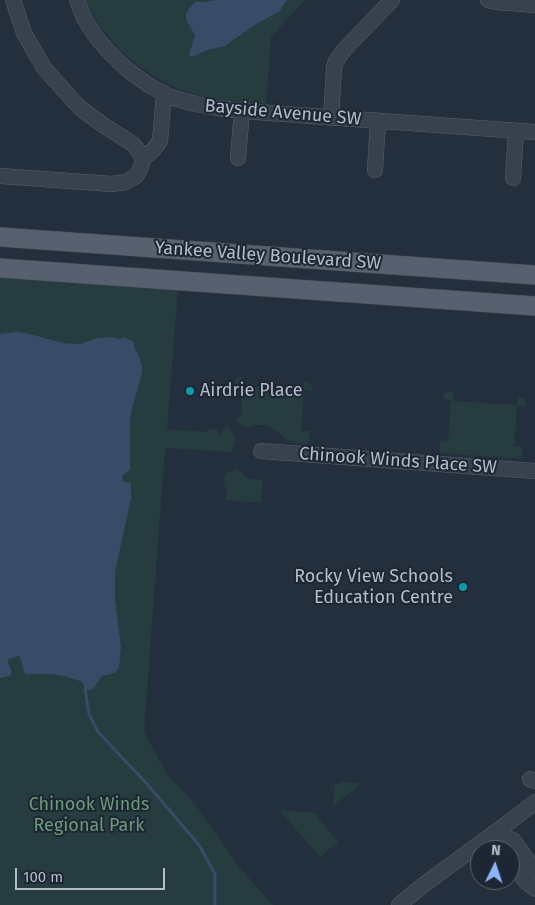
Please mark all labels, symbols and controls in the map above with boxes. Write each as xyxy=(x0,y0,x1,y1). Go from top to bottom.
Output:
street label: Bayside Avenue SW xyxy=(204,95,362,131)
street label: Yankee Valley Boulevard SW xyxy=(154,237,382,275)
place label: Airdrie Place xyxy=(200,380,302,402)
marker: Airdrie Place xyxy=(184,385,196,397)
street label: Chinook Winds Place SW xyxy=(298,443,498,479)
place label: Rocky View Schools Education Centre xyxy=(294,566,453,608)
marker: Rocky View Schools Education Centre xyxy=(457,581,469,593)
park label: Chinook Winds Regional Park xyxy=(29,794,149,836)
north arrow xyxy=(470,840,520,890)
text: N xyxy=(491,842,501,859)
scale bar xyxy=(18,858,168,890)
text: 100 m xyxy=(23,868,63,886)

